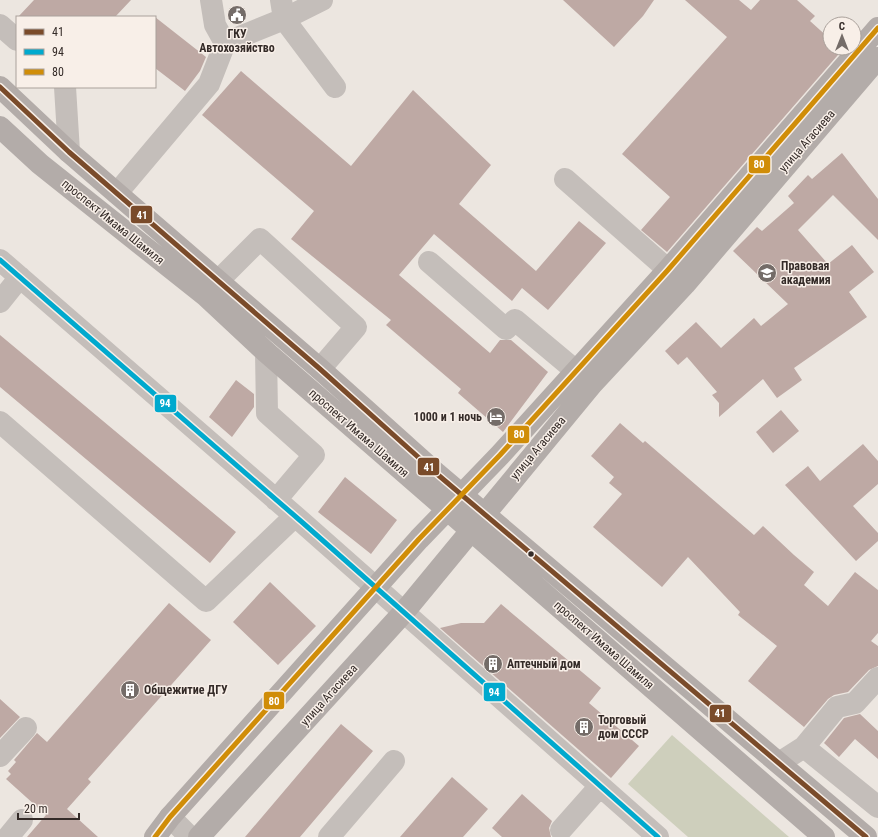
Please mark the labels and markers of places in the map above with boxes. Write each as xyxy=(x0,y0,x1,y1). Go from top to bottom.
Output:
public building icon: ГКУ Автохозяйство xyxy=(226,4,248,26)
place label: ГКУ Автохозяйство xyxy=(199,27,275,55)
place label: Правовая академия xyxy=(781,259,831,287)
school or university icon: Правовая академия xyxy=(756,262,778,284)
hotel icon: 1000 и 1 ночь xyxy=(485,406,507,428)
place label: 1000 и 1 ночь xyxy=(414,410,482,424)
unlabelled marker xyxy=(526,549,536,559)
building icon: Аптечный дом xyxy=(482,653,504,675)
place label: Аптечный дом xyxy=(507,657,581,671)
building icon: Общежитие ДГУ xyxy=(119,679,141,701)
place label: Общежитие ДГУ xyxy=(144,683,228,697)
place label: Торговый дом СССР xyxy=(598,713,649,741)
building icon: Торговый дом СССР xyxy=(573,716,595,738)

